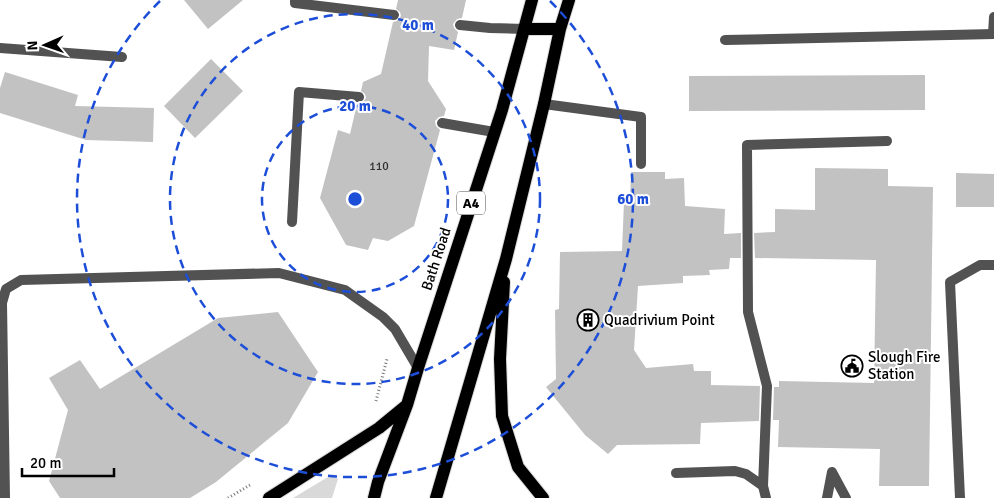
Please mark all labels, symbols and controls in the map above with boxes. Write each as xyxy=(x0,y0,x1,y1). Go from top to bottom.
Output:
text: 40 m xyxy=(402,16,434,34)
north arrow xyxy=(20,20,70,70)
text: N xyxy=(24,40,41,51)
text: 20 m xyxy=(339,97,371,115)
house number: 110 xyxy=(369,159,389,174)
centre of rings xyxy=(346,190,364,208)
text: 60 m xyxy=(617,190,649,208)
road number: A4 xyxy=(457,192,485,214)
street label: Bath Road xyxy=(417,225,455,293)
building icon: Quadrivium Point xyxy=(576,308,600,332)
place label: Quadrivium Point xyxy=(604,311,715,329)
place label: Slough Fire Station xyxy=(868,348,941,383)
public building icon: Slough Fire Station xyxy=(840,354,864,378)
scale bar xyxy=(22,446,115,478)
text: 20 m xyxy=(30,454,61,472)

